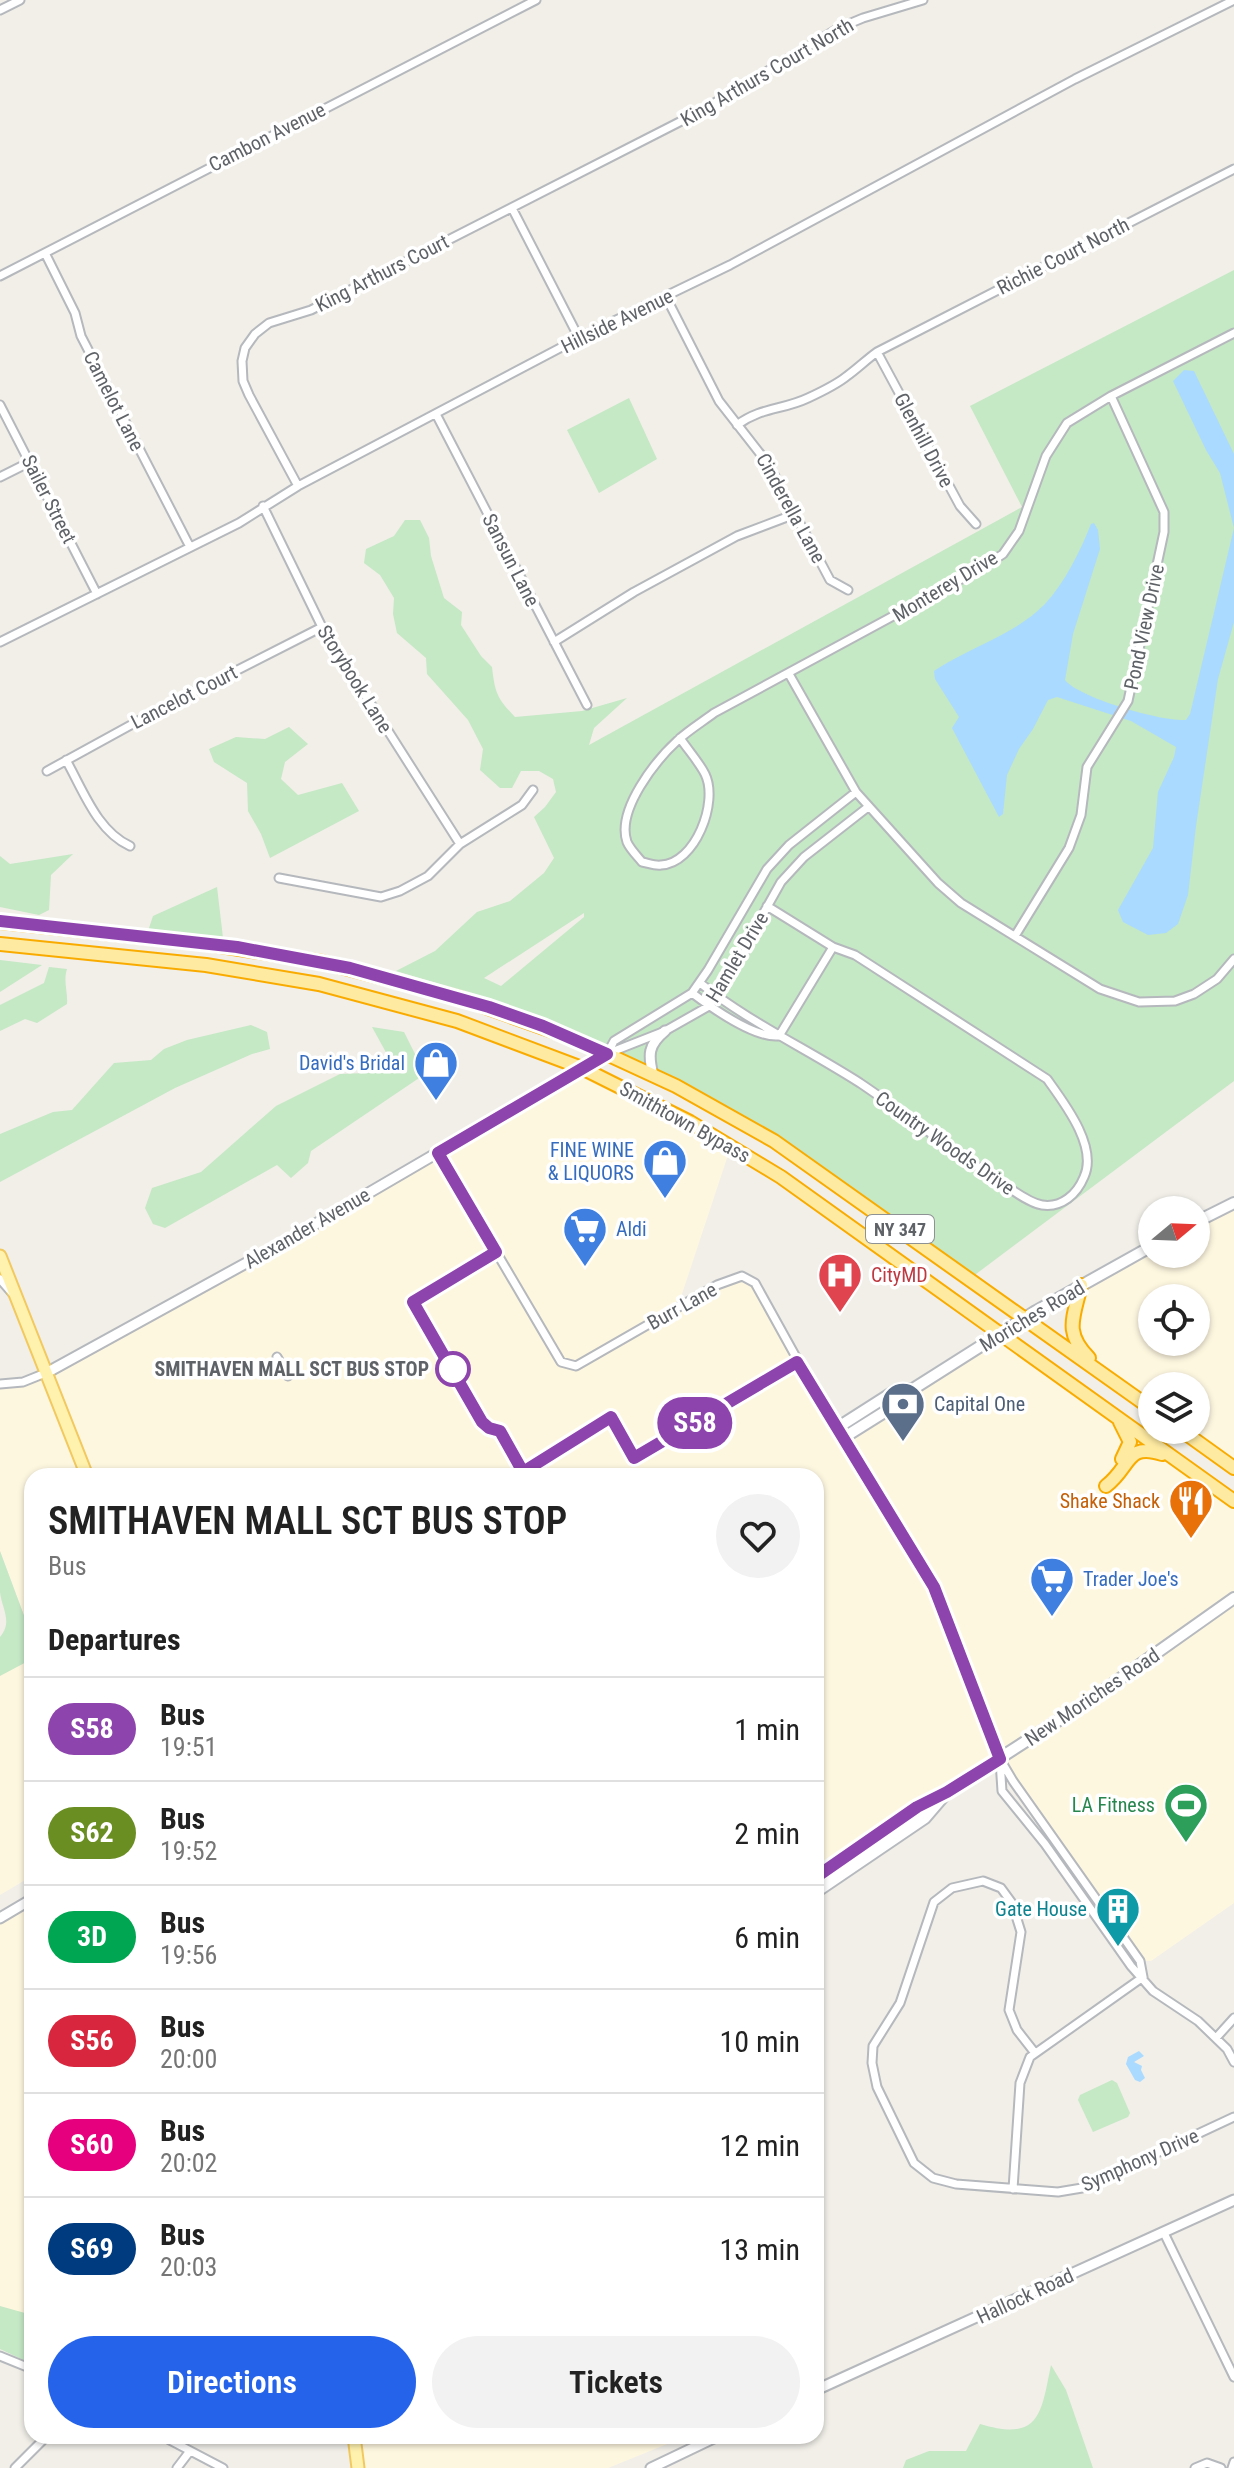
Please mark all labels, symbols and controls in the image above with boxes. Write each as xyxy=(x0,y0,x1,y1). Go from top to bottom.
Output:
street label: King Arthurs Court North xyxy=(676,13,858,131)
street label: Cambon Avenue xyxy=(205,97,329,177)
street label: Richie Court North xyxy=(993,212,1133,300)
street label: King Arthurs Court xyxy=(311,229,453,317)
street label: Hillside Avenue xyxy=(557,284,677,358)
street label: Camelot Lane xyxy=(79,347,149,455)
street label: Glenhill Drive xyxy=(889,389,959,491)
street label: Cinderella Lane xyxy=(751,449,831,567)
street label: Sailer Street xyxy=(17,451,82,547)
street label: Sansun Lane xyxy=(477,510,545,610)
street label: Monterey Drive xyxy=(888,545,1002,627)
street label: Pond View Drive xyxy=(1119,562,1169,692)
street label: Storybook Lane xyxy=(312,621,398,737)
street label: Lancelot Court xyxy=(127,660,241,734)
street label: Hamlet Drive xyxy=(701,907,773,1007)
shop icon: David's Bridal xyxy=(412,1039,460,1102)
place label: David's Bridal xyxy=(299,1051,405,1075)
street label: Smithtown Bypass xyxy=(616,1076,754,1168)
street label: Country Woods Drive xyxy=(871,1086,1019,1200)
shop icon: FINE WINE & LIQUORS xyxy=(641,1137,689,1200)
place label: FINE WINE & LIQUORS xyxy=(548,1138,634,1185)
street label: Alexander Avenue xyxy=(240,1182,374,1274)
north arrow xyxy=(1138,1196,1210,1268)
map controls xyxy=(1138,1196,1210,1444)
supermarket icon: Aldi xyxy=(561,1205,609,1268)
road number: NY 347 xyxy=(866,1215,934,1243)
place label: Aldi xyxy=(616,1217,647,1241)
hospital icon: CityMD xyxy=(816,1251,864,1314)
place label: CityMD xyxy=(871,1263,928,1287)
street label: Moriches Road xyxy=(975,1275,1089,1357)
street label: Burr Lane xyxy=(643,1277,721,1335)
button: locate xyxy=(1138,1284,1210,1356)
marker: SMITHAVEN MALL SCT BUS STOP xyxy=(436,1352,470,1386)
place label: SMITHAVEN MALL SCT BUS STOP xyxy=(155,1357,429,1381)
button: layers xyxy=(1138,1372,1210,1444)
bank icon: Capital One xyxy=(879,1380,927,1443)
place label: Capital One xyxy=(934,1392,1025,1416)
line badge: S58 xyxy=(649,1397,741,1449)
text: S58 xyxy=(673,1406,717,1439)
restaurant icon: Shake Shack xyxy=(1167,1477,1215,1540)
place label: Shake Shack xyxy=(1060,1489,1160,1513)
button: heart xyxy=(716,1494,800,1578)
text: SMITHAVEN MALL SCT BUS STOP xyxy=(48,1499,567,1543)
text: Bus xyxy=(48,1551,87,1581)
supermarket icon: Trader Joe's xyxy=(1028,1555,1076,1618)
place label: Trader Joe's xyxy=(1083,1567,1179,1591)
text: Departures xyxy=(48,1622,181,1657)
street label: New Moriches Road xyxy=(1020,1643,1164,1751)
text: Bus xyxy=(160,1697,205,1732)
text: S58 xyxy=(70,1712,114,1745)
text: 1 min xyxy=(734,1712,800,1747)
text: 19:51 xyxy=(160,1732,217,1762)
sports icon: LA Fitness xyxy=(1162,1781,1210,1844)
place label: LA Fitness xyxy=(1072,1793,1155,1817)
text: Bus xyxy=(160,1801,205,1836)
text: S62 xyxy=(70,1816,114,1849)
text: 2 min xyxy=(734,1816,800,1851)
text: 19:52 xyxy=(160,1836,217,1866)
building icon: Gate House xyxy=(1094,1885,1142,1948)
place label: Gate House xyxy=(995,1897,1087,1921)
text: Bus xyxy=(160,1905,205,1940)
text: 3D xyxy=(77,1920,107,1953)
text: 6 min xyxy=(734,1920,800,1955)
text: 19:56 xyxy=(160,1940,217,1970)
text: Bus xyxy=(160,2009,205,2044)
text: S56 xyxy=(70,2024,114,2057)
text: 10 min xyxy=(719,2024,800,2059)
text: 20:00 xyxy=(160,2044,217,2074)
text: Bus xyxy=(160,2113,205,2148)
street label: Symphony Drive xyxy=(1078,2123,1202,2197)
text: S60 xyxy=(70,2128,114,2161)
text: 12 min xyxy=(719,2128,800,2163)
text: 20:02 xyxy=(160,2148,217,2178)
text: Bus xyxy=(160,2217,205,2252)
text: S69 xyxy=(70,2232,114,2265)
text: 13 min xyxy=(719,2232,800,2267)
text: 20:03 xyxy=(160,2252,217,2282)
street label: Hallock Road xyxy=(973,2263,1077,2329)
button: Directions xyxy=(48,2336,416,2428)
button: Tickets xyxy=(432,2336,800,2428)

